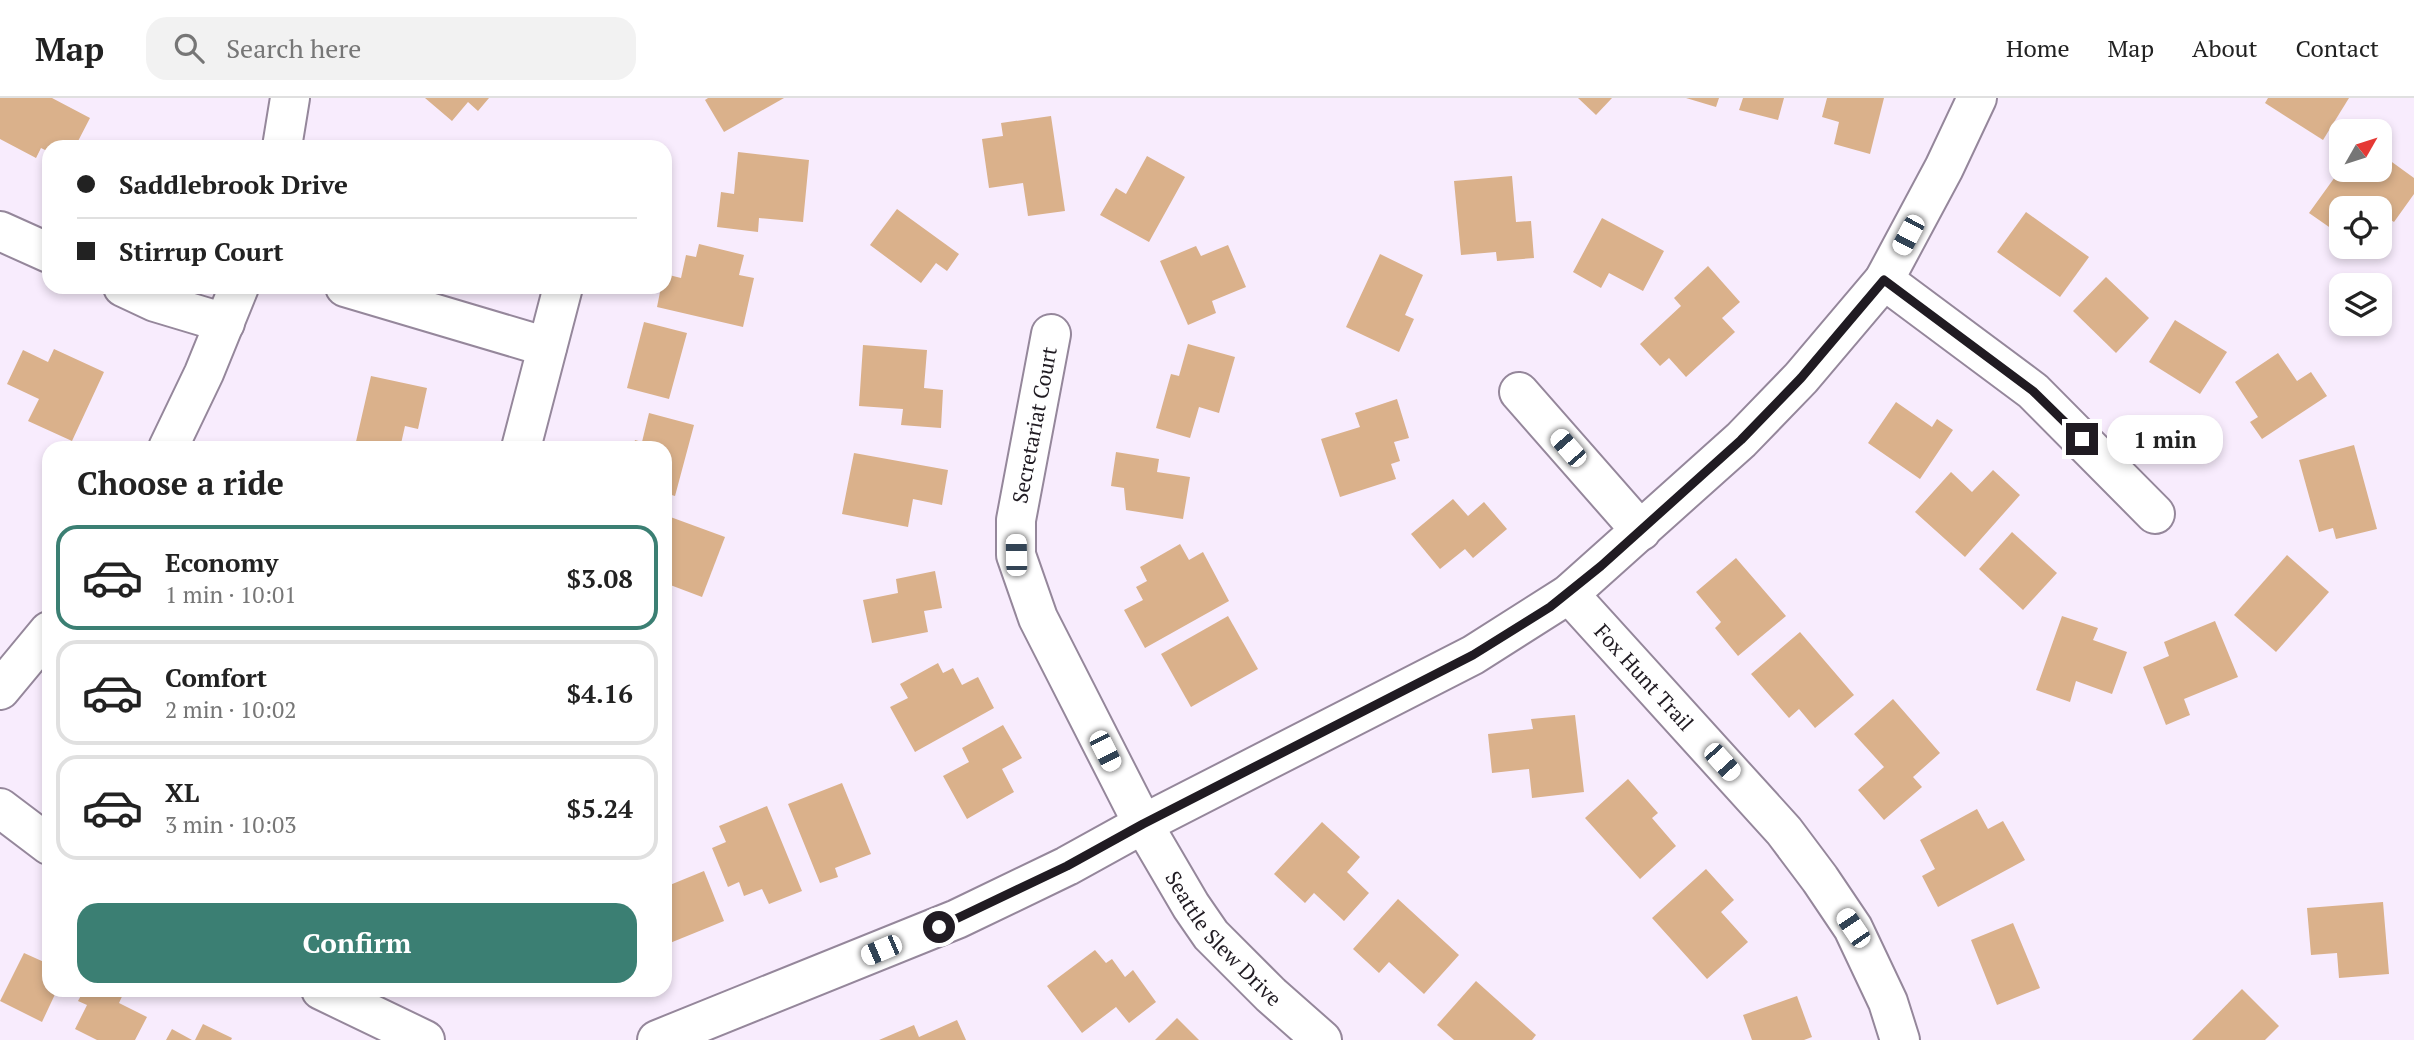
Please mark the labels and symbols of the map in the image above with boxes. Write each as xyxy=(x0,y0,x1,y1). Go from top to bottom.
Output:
north arrow xyxy=(2329,119,2392,182)
car xyxy=(1889,212,1928,258)
street label: Secretariat Court xyxy=(1005,344,1063,506)
callout: 1 min xyxy=(2106,414,2222,464)
route end xyxy=(2066,423,2098,455)
car xyxy=(1547,425,1590,471)
car xyxy=(1006,534,1027,576)
street label: Fox Hunt Trail xyxy=(1588,617,1700,736)
car xyxy=(1087,728,1124,774)
car xyxy=(1701,739,1744,785)
street label: Seattle Slew Drive xyxy=(1159,866,1288,1012)
car xyxy=(1833,905,1874,951)
route start xyxy=(923,911,955,943)
car xyxy=(858,932,905,968)

